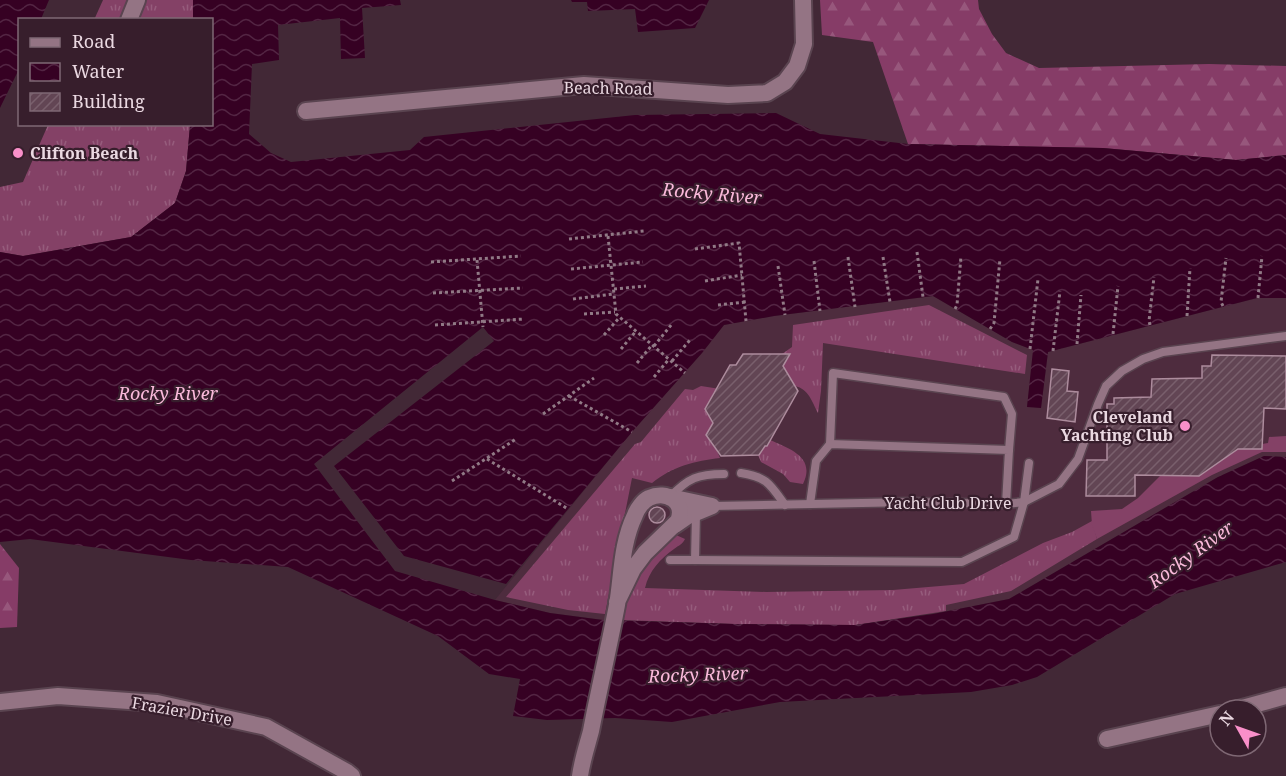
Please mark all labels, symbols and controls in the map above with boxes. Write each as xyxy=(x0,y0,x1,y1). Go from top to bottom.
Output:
legend xyxy=(18,18,213,126)
text: Road xyxy=(72,29,115,53)
text: Water xyxy=(72,59,125,83)
street label: Beach Road xyxy=(563,76,653,100)
text: Building xyxy=(72,89,145,113)
place label: Clifton Beach xyxy=(30,142,139,164)
marker: Clifton Beach xyxy=(11,146,25,160)
water label: Rocky River xyxy=(660,177,763,209)
water label: Rocky River xyxy=(117,381,219,405)
place label: Cleveland Yachting Club xyxy=(1061,406,1174,446)
marker: Cleveland Yachting Club xyxy=(1178,419,1192,433)
street label: Yacht Club Drive xyxy=(884,492,1011,514)
water label: Rocky River xyxy=(1142,515,1238,594)
water label: Rocky River xyxy=(647,660,749,688)
street label: Frazier Drive xyxy=(130,691,234,731)
north arrow xyxy=(1208,698,1268,758)
text: N xyxy=(1214,706,1239,730)

